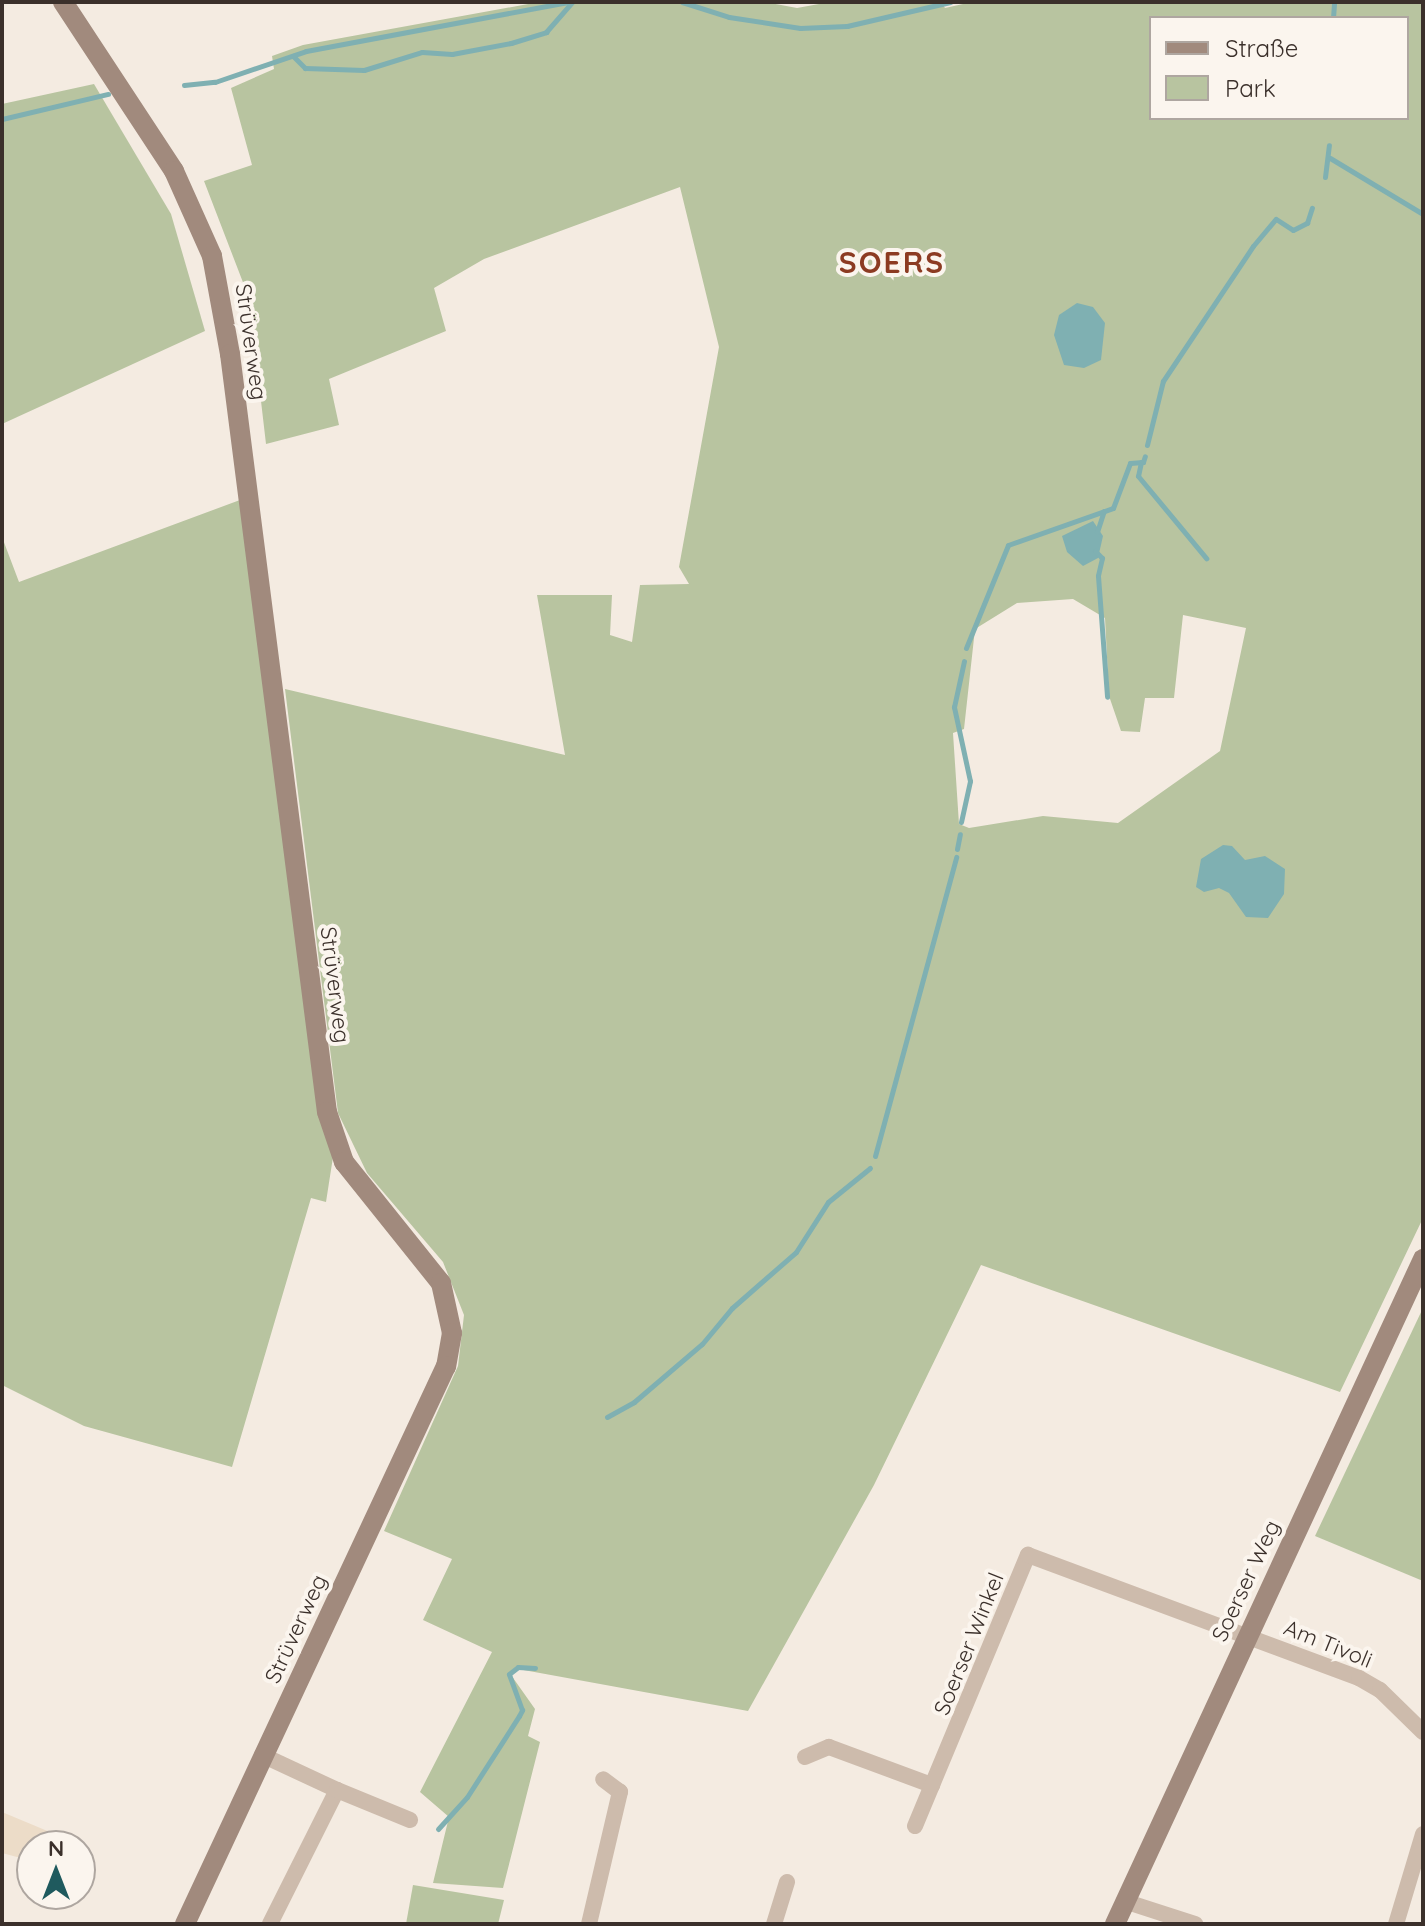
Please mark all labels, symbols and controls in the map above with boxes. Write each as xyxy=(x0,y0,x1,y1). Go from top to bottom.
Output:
legend xyxy=(1149,16,1409,120)
text: Straße xyxy=(1225,33,1298,63)
text: Park xyxy=(1225,73,1276,103)
district label: SOERS xyxy=(839,244,945,280)
street label: Strüverweg xyxy=(230,282,272,402)
street label: Strüverweg xyxy=(315,925,355,1045)
street label: Soerser Weg xyxy=(1206,1516,1286,1646)
street label: Soerser Winkel xyxy=(928,1569,1010,1719)
street label: Strüverweg xyxy=(259,1570,333,1688)
street label: Am Tivoli xyxy=(1280,1614,1376,1674)
north arrow xyxy=(16,1830,96,1910)
text: N xyxy=(48,1834,64,1862)

